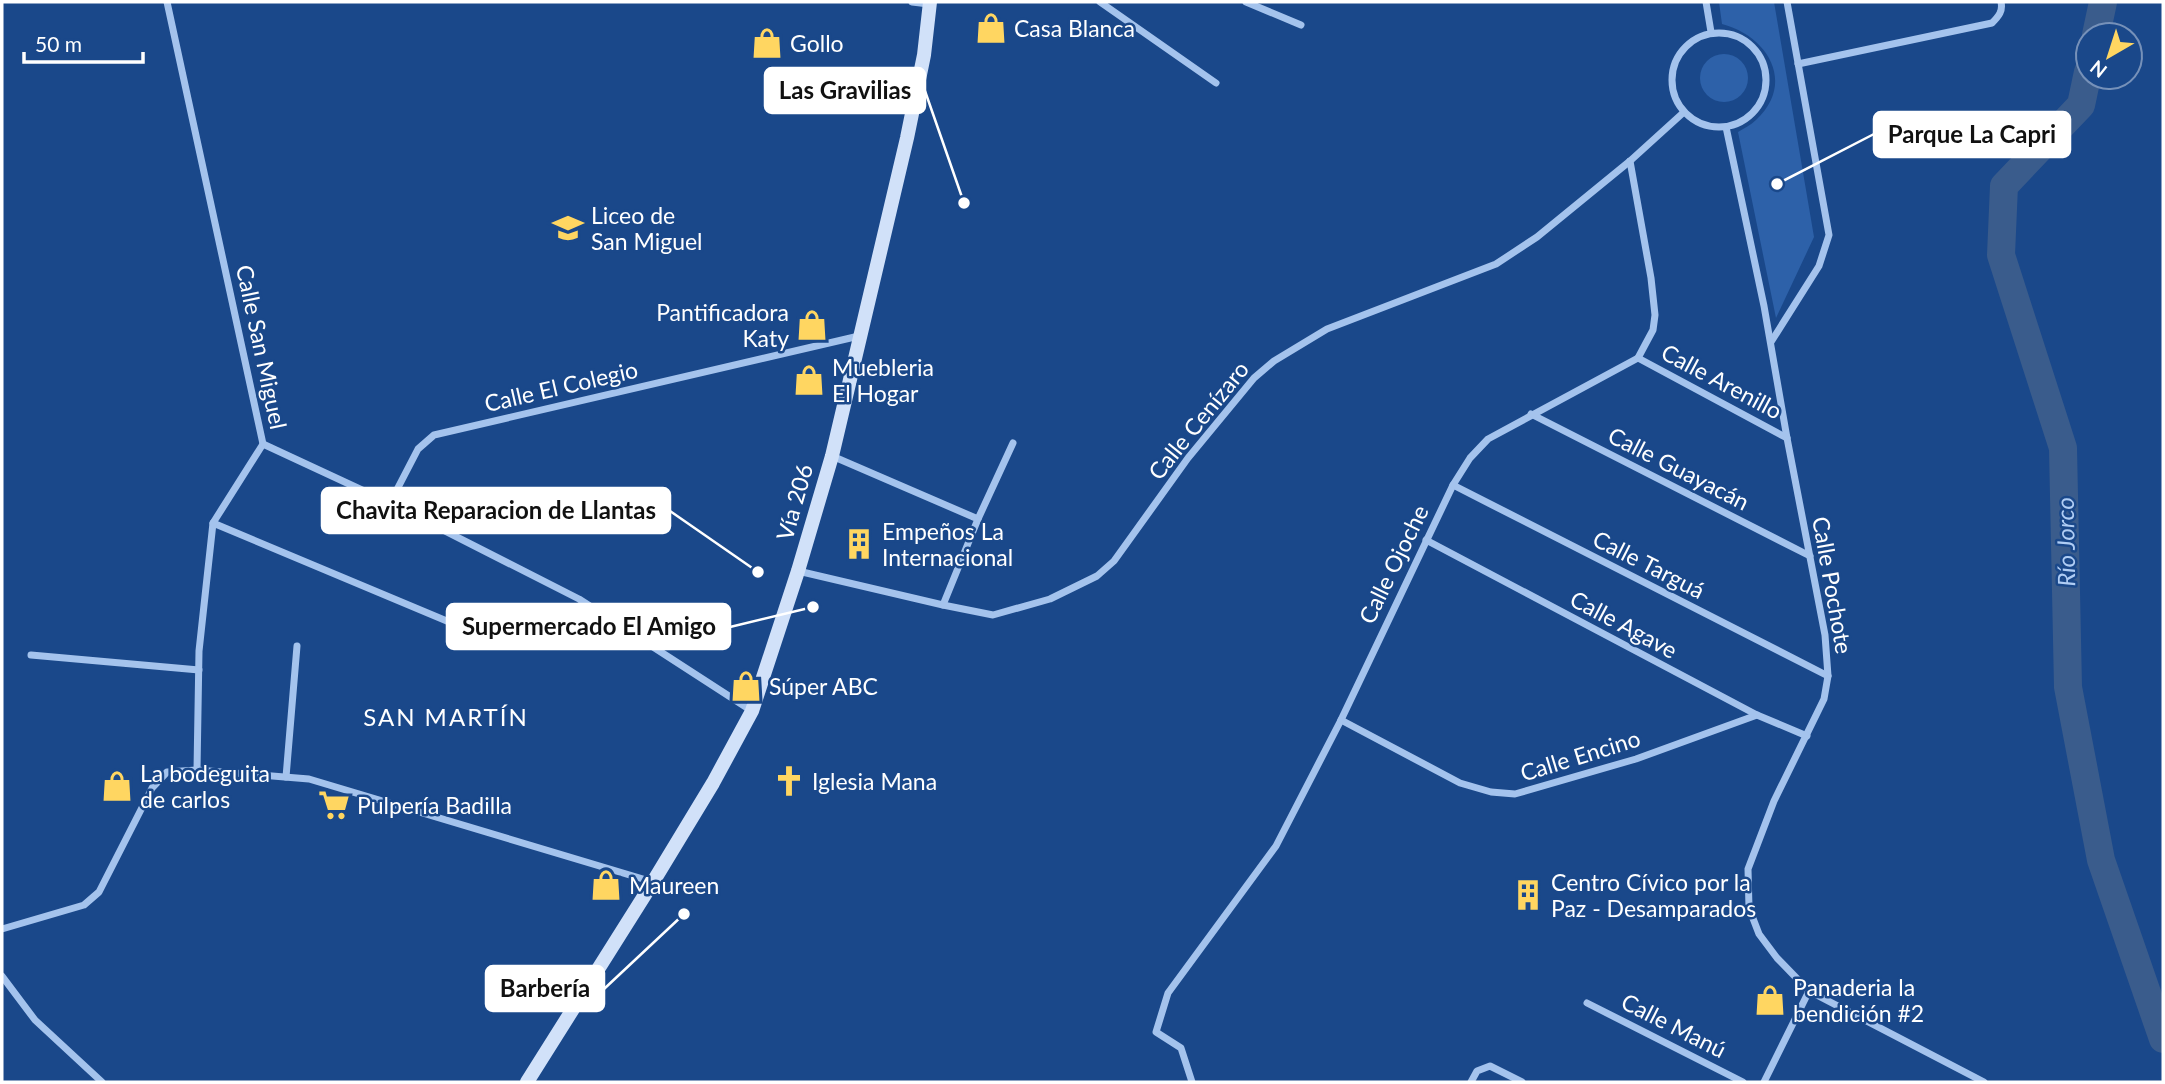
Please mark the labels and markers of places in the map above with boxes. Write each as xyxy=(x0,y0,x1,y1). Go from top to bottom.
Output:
shop icon: Casa Blanca xyxy=(974,11,1008,45)
place label: Casa Blanca xyxy=(1014,14,1135,42)
shop icon: Gollo xyxy=(750,26,784,60)
place label: Gollo xyxy=(790,29,844,57)
callout: Las Gravilias xyxy=(765,68,925,113)
callout: Parque La Capri xyxy=(1874,112,2070,157)
place label: Liceo de San Miguel xyxy=(591,201,703,255)
school or university icon: Liceo de San Miguel xyxy=(551,211,585,245)
place label: Pantificadora Katy xyxy=(656,298,789,352)
shop icon: Pantificadora Katy xyxy=(795,308,829,342)
place label: Muebleria El Hogar xyxy=(832,353,934,407)
shop icon: Muebleria El Hogar xyxy=(792,363,826,397)
callout: Chavita Reparacion de Llantas xyxy=(322,488,670,533)
place label: Empeños La Internacional xyxy=(882,517,1013,571)
building icon: Empeños La Internacional xyxy=(842,527,876,561)
callout: Supermercado El Amigo xyxy=(447,604,730,649)
shop icon: Súper ABC xyxy=(729,669,763,703)
place label: Súper ABC xyxy=(769,672,878,700)
place label: La bodeguita de carlos xyxy=(140,759,270,813)
church icon: Iglesia Mana xyxy=(772,764,806,798)
place label: Iglesia Mana xyxy=(812,767,937,795)
shop icon: La bodeguita de carlos xyxy=(100,769,134,803)
supermarket icon: Pulpería Badilla xyxy=(317,788,351,822)
place label: Pulpería Badilla xyxy=(357,791,512,819)
shop icon: Maureen xyxy=(589,868,623,902)
place label: Centro Cívico por la Paz - Desamparados xyxy=(1551,868,1756,922)
place label: Maureen xyxy=(629,871,719,899)
building icon: Centro Cívico por la Paz - Desamparados xyxy=(1511,878,1545,912)
callout: Barbería xyxy=(486,966,604,1011)
place label: Panaderia la bendición #2 xyxy=(1793,973,1924,1027)
shop icon: Panaderia la bendición #2 xyxy=(1753,983,1787,1017)

